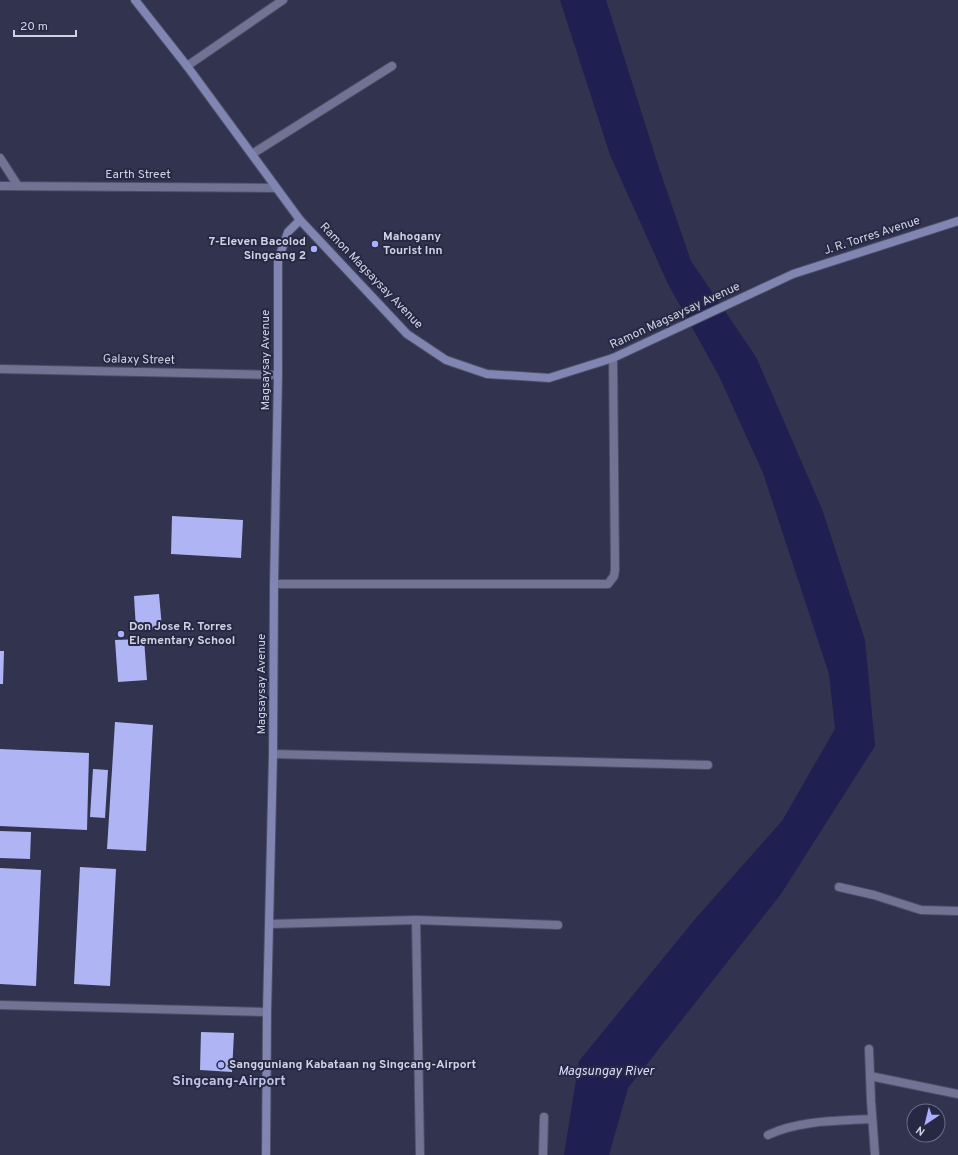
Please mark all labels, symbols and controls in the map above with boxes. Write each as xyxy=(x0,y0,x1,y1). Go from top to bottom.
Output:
scale bar xyxy=(14,12,76,38)
text: 20 m xyxy=(20,19,48,35)
street label: Earth Street xyxy=(105,167,171,183)
street label: J. R. Torres Avenue xyxy=(822,213,922,259)
street label: Ramon Magsaysay Avenue xyxy=(316,219,426,333)
place label: Mahogany Tourist Inn xyxy=(383,229,443,259)
place label: 7-Eleven Bacolod Singcang 2 xyxy=(209,234,306,264)
marker: Mahogany Tourist Inn xyxy=(370,239,380,249)
marker: 7-Eleven Bacolod Singcang 2 xyxy=(309,244,319,254)
street label: Ramon Magsaysay Avenue xyxy=(607,279,743,353)
street label: Magsaysay Avenue xyxy=(258,309,274,411)
street label: Galaxy Street xyxy=(103,351,175,369)
place label: Don Jose R. Torres Elementary School xyxy=(129,619,235,649)
marker: Don Jose R. Torres Elementary School xyxy=(116,629,126,639)
street label: Magsaysay Avenue xyxy=(254,633,270,735)
place label: Sangguniang Kabataan ng Singcang-Airport xyxy=(229,1057,477,1073)
marker: Sangguniang Kabataan ng Singcang-Airport xyxy=(216,1060,226,1070)
water label: Magsungay River xyxy=(558,1064,655,1080)
district label: Singcang-Airport xyxy=(172,1073,286,1090)
north arrow xyxy=(906,1103,946,1143)
text: N xyxy=(914,1122,928,1138)

